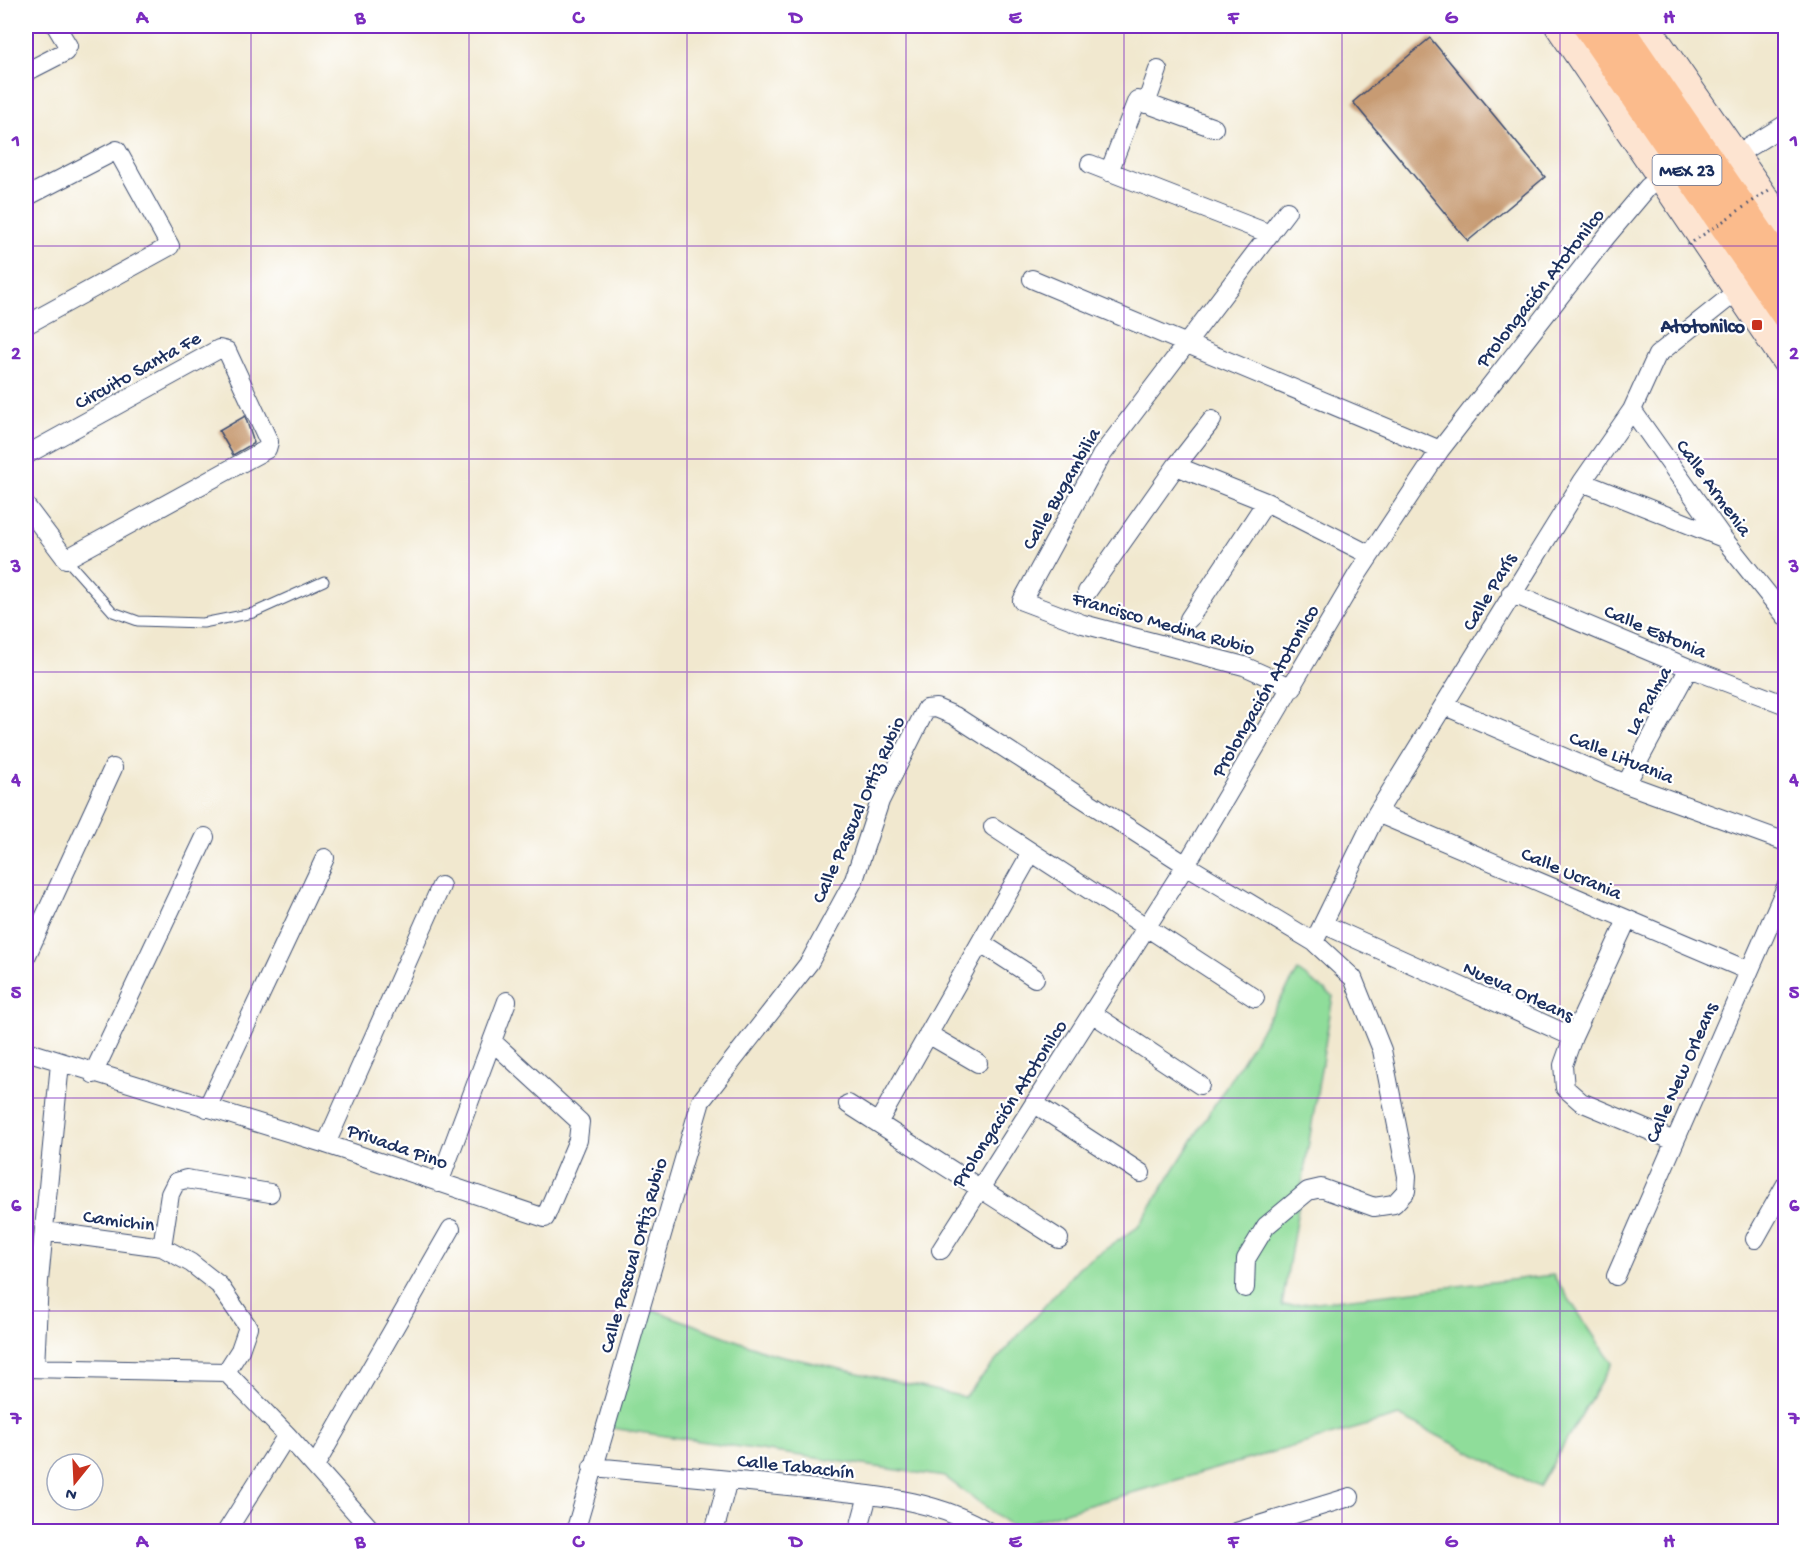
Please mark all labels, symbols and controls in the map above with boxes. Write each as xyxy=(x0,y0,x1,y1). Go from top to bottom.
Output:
text: A xyxy=(135,8,150,31)
text: B xyxy=(354,8,366,31)
text: C xyxy=(572,8,586,31)
text: D xyxy=(787,8,803,31)
text: E xyxy=(1009,8,1023,31)
text: F xyxy=(1227,8,1240,31)
text: G xyxy=(1445,8,1459,31)
text: H xyxy=(1663,8,1675,31)
text: 1 xyxy=(11,131,20,154)
text: 1 xyxy=(1789,131,1798,154)
road number: MEX 23 xyxy=(1652,155,1722,185)
street label: Prolongación Atotonilco xyxy=(1472,205,1611,374)
place label: Atotonilco xyxy=(1660,317,1746,340)
marker: Atotonilco xyxy=(1750,318,1764,332)
street label: Circuito Santa Fe xyxy=(72,328,206,416)
text: 2 xyxy=(11,344,21,367)
text: 2 xyxy=(1789,344,1799,367)
street label: Calle Bugambilia xyxy=(1019,424,1108,555)
street label: Calle Armenia xyxy=(1669,436,1756,543)
street label: Calle París xyxy=(1459,549,1524,636)
text: 3 xyxy=(10,557,21,580)
text: 3 xyxy=(1788,557,1799,580)
street label: Francisco Medina Rubio xyxy=(1068,588,1257,662)
street label: Prolongación Atotonilco xyxy=(1208,601,1326,783)
street label: Calle Estonia xyxy=(1600,601,1710,665)
street label: La Palma xyxy=(1622,663,1679,740)
street label: Calle Pascual Ortiz Rubio xyxy=(809,713,912,907)
street label: Calle Lituania xyxy=(1565,728,1677,791)
text: 4 xyxy=(10,770,21,793)
text: 4 xyxy=(1788,770,1799,793)
street label: Calle Ucrania xyxy=(1517,844,1625,907)
street label: Nueva Orleans xyxy=(1459,958,1577,1029)
text: 5 xyxy=(11,983,22,1006)
text: 5 xyxy=(1789,983,1800,1006)
street label: Calle New Orleans xyxy=(1642,999,1725,1147)
street label: Prolongación Atotonilco xyxy=(948,1017,1074,1194)
street label: Privada Pino xyxy=(342,1120,450,1176)
street label: Calle Pascual Ortiz Rubio xyxy=(596,1156,674,1356)
text: 6 xyxy=(11,1196,22,1219)
text: 6 xyxy=(1789,1196,1800,1219)
street label: Camichin xyxy=(82,1207,156,1238)
text: 7 xyxy=(10,1409,23,1432)
text: 7 xyxy=(1788,1409,1801,1432)
street label: Calle Tabachín xyxy=(736,1451,856,1486)
north arrow xyxy=(45,1452,105,1512)
text: N xyxy=(63,1482,79,1504)
text: A xyxy=(135,1532,150,1555)
text: B xyxy=(354,1532,366,1555)
text: C xyxy=(572,1532,586,1555)
text: D xyxy=(787,1532,803,1555)
text: E xyxy=(1009,1532,1023,1555)
text: F xyxy=(1227,1532,1240,1555)
text: G xyxy=(1445,1532,1459,1555)
text: H xyxy=(1663,1532,1675,1555)

